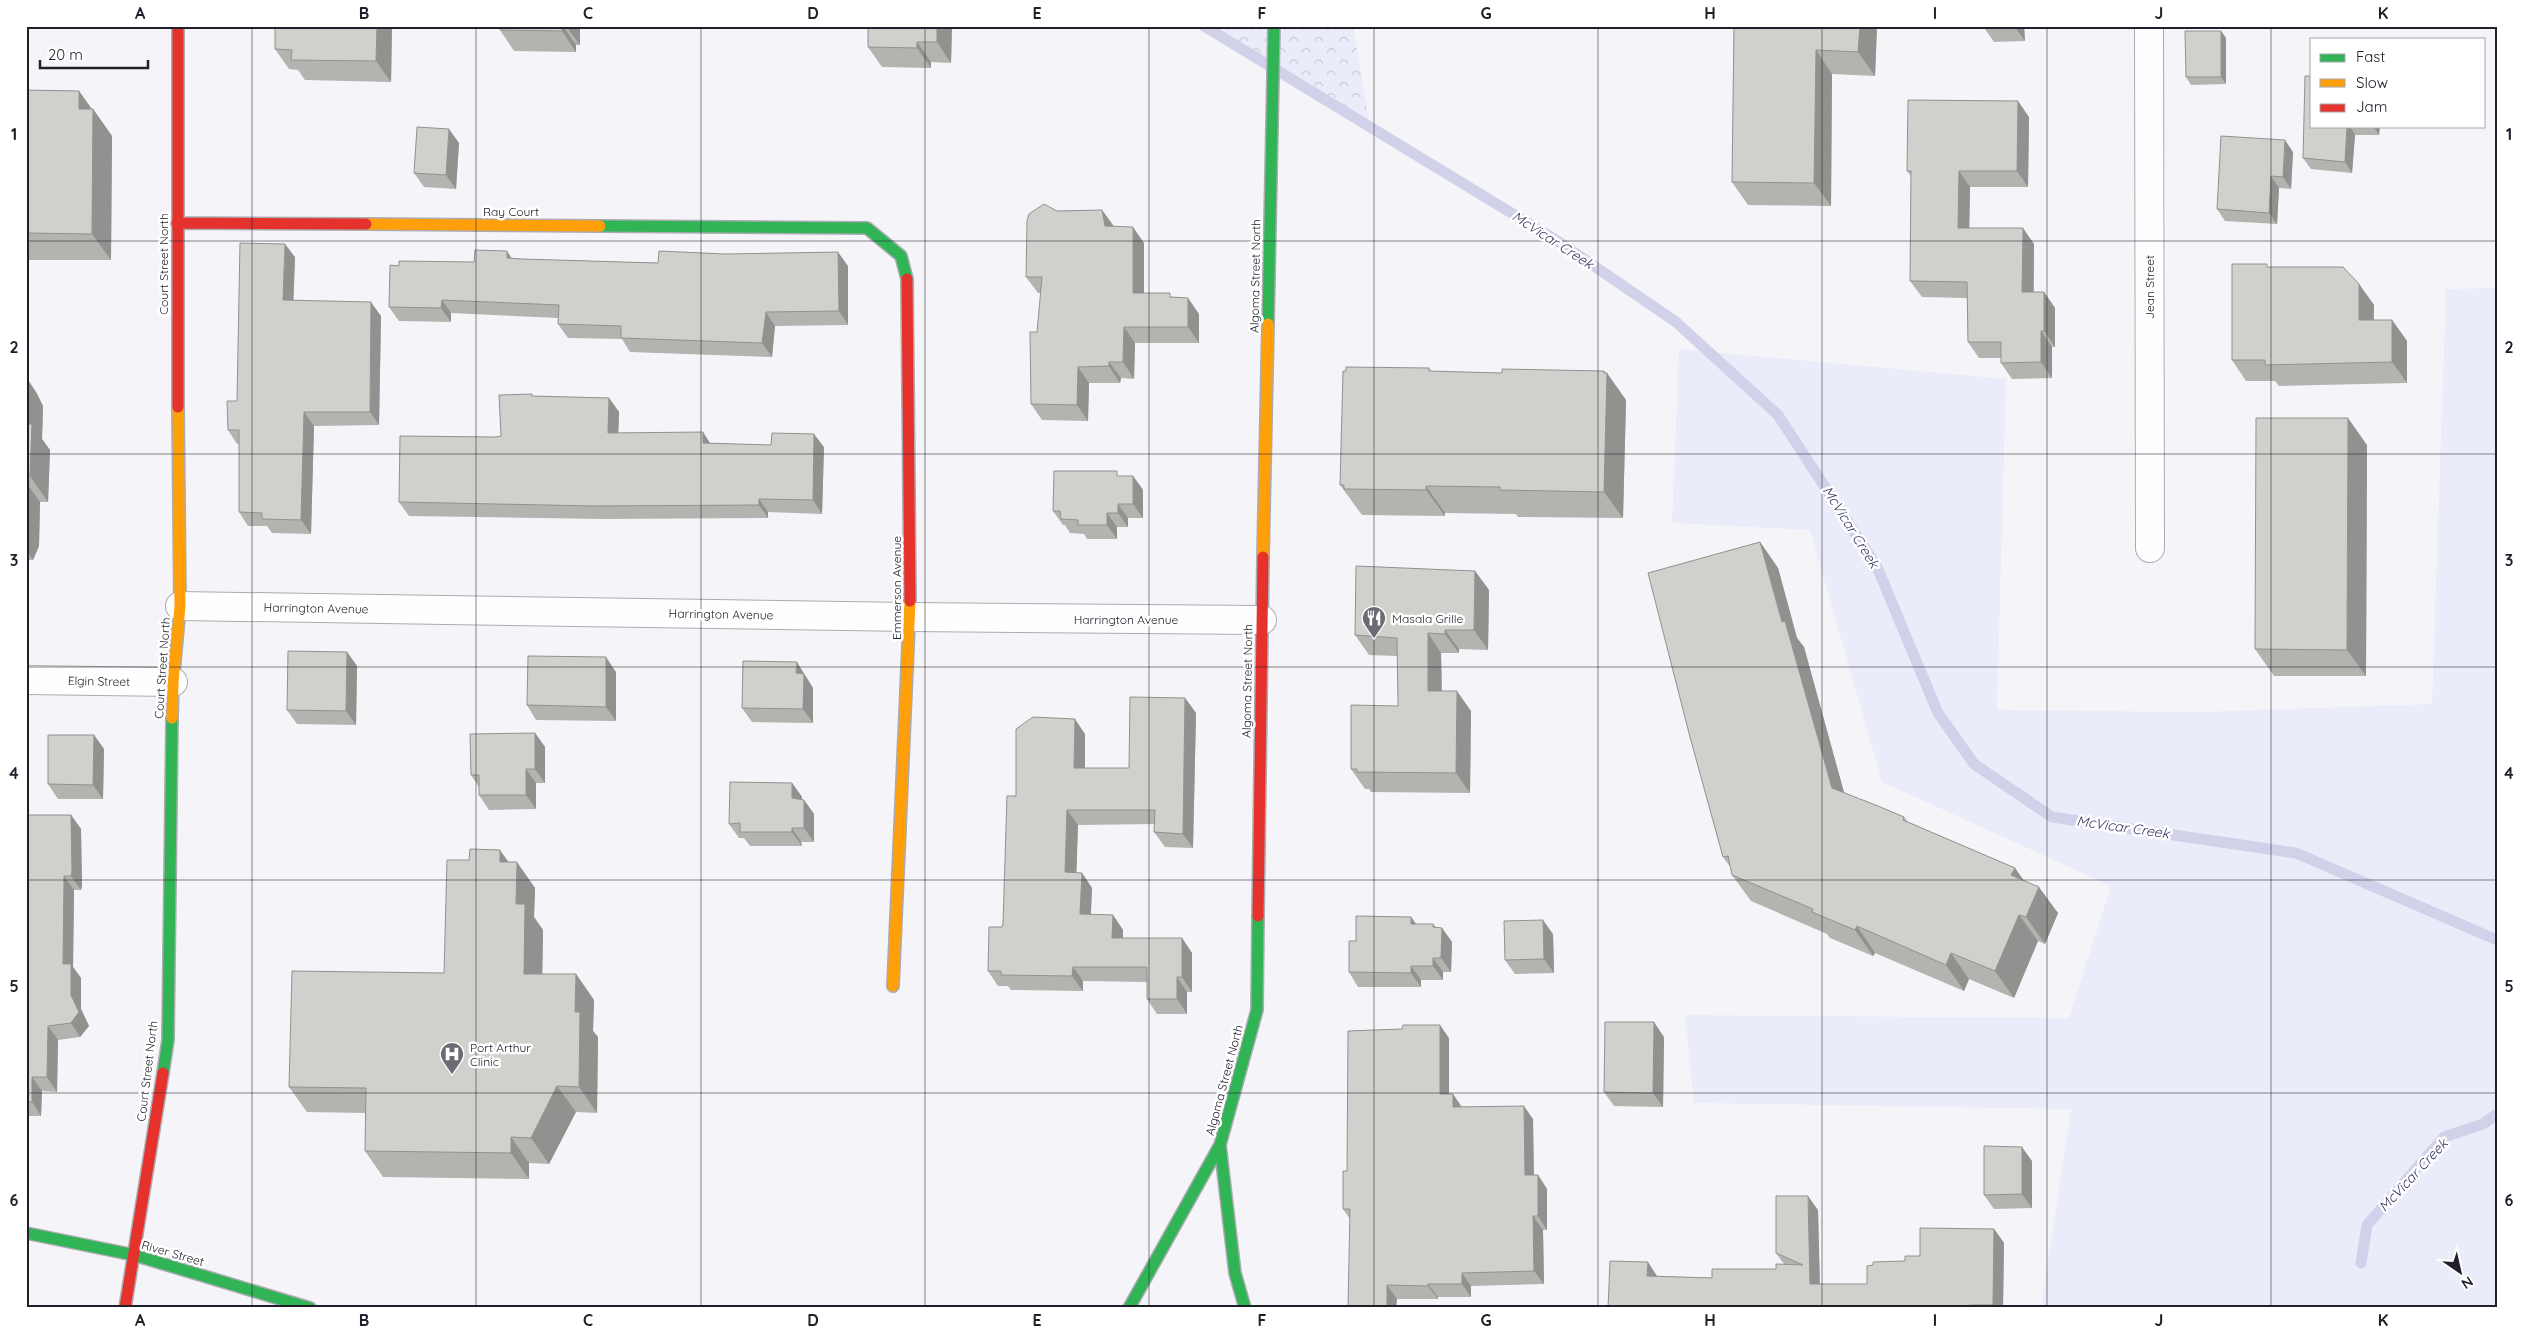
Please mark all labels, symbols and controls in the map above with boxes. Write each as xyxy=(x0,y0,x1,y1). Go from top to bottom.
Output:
text: A xyxy=(135,3,146,23)
text: B xyxy=(359,3,369,23)
text: C xyxy=(583,3,593,23)
text: D xyxy=(807,3,819,23)
text: E xyxy=(1032,3,1042,23)
text: F xyxy=(1258,3,1267,23)
text: G xyxy=(1480,3,1492,23)
text: H xyxy=(1704,3,1716,23)
text: I xyxy=(1933,3,1937,23)
text: J xyxy=(2155,3,2163,23)
text: K xyxy=(2378,3,2388,23)
scale bar xyxy=(40,38,148,70)
legend xyxy=(2310,38,2486,128)
text: 20 m xyxy=(48,45,83,64)
text: Fast xyxy=(2356,47,2385,66)
text: Slow xyxy=(2356,73,2388,92)
text: Jam xyxy=(2356,97,2387,116)
text: 1 xyxy=(11,124,17,144)
text: 1 xyxy=(2506,124,2512,144)
street label: Ray Court xyxy=(483,204,539,219)
water label: McVicar Creek xyxy=(1509,207,1598,274)
street label: Court Street North xyxy=(156,213,171,315)
street label: Algoma Street North xyxy=(1247,219,1263,333)
street label: Jean Street xyxy=(2142,255,2157,319)
text: 2 xyxy=(9,337,19,357)
text: 2 xyxy=(2504,337,2514,357)
water label: McVicar Creek xyxy=(1819,483,1884,573)
street label: Emmerson Avenue xyxy=(889,536,904,640)
text: 3 xyxy=(10,550,18,570)
text: 3 xyxy=(2505,550,2513,570)
street label: Harrington Avenue xyxy=(264,600,369,616)
restaurant icon: Masala Grille xyxy=(1361,605,1387,639)
street label: Harrington Avenue xyxy=(669,606,774,622)
place label: Masala Grille xyxy=(1392,611,1463,626)
street label: Harrington Avenue xyxy=(1074,612,1179,627)
street label: Court Street North xyxy=(151,617,173,719)
street label: Algoma Street North xyxy=(1239,624,1255,738)
street label: Elgin Street xyxy=(68,673,130,689)
text: 4 xyxy=(9,763,19,783)
text: 4 xyxy=(2504,763,2514,783)
water label: McVicar Creek xyxy=(2075,812,2172,843)
text: 5 xyxy=(9,976,19,996)
text: 5 xyxy=(2504,976,2514,996)
street label: Court Street North xyxy=(133,1020,161,1122)
street label: Algoma Street North xyxy=(1202,1023,1246,1137)
place label: Port Arthur Clinic xyxy=(470,1040,531,1069)
hospital icon: Port Arthur Clinic xyxy=(439,1041,465,1075)
water label: McVicar Creek xyxy=(2375,1134,2452,1215)
text: 6 xyxy=(10,1190,19,1210)
text: 6 xyxy=(2505,1190,2514,1210)
street label: River Street xyxy=(140,1237,206,1269)
north arrow xyxy=(2436,1246,2486,1296)
text: N xyxy=(2458,1272,2477,1293)
text: A xyxy=(135,1310,146,1330)
text: B xyxy=(359,1310,369,1330)
text: C xyxy=(583,1310,593,1330)
text: D xyxy=(807,1310,819,1330)
text: E xyxy=(1032,1310,1042,1330)
text: F xyxy=(1258,1310,1267,1330)
text: G xyxy=(1480,1310,1492,1330)
text: H xyxy=(1704,1310,1716,1330)
text: I xyxy=(1933,1310,1937,1330)
text: J xyxy=(2155,1310,2163,1330)
text: K xyxy=(2378,1310,2388,1330)

